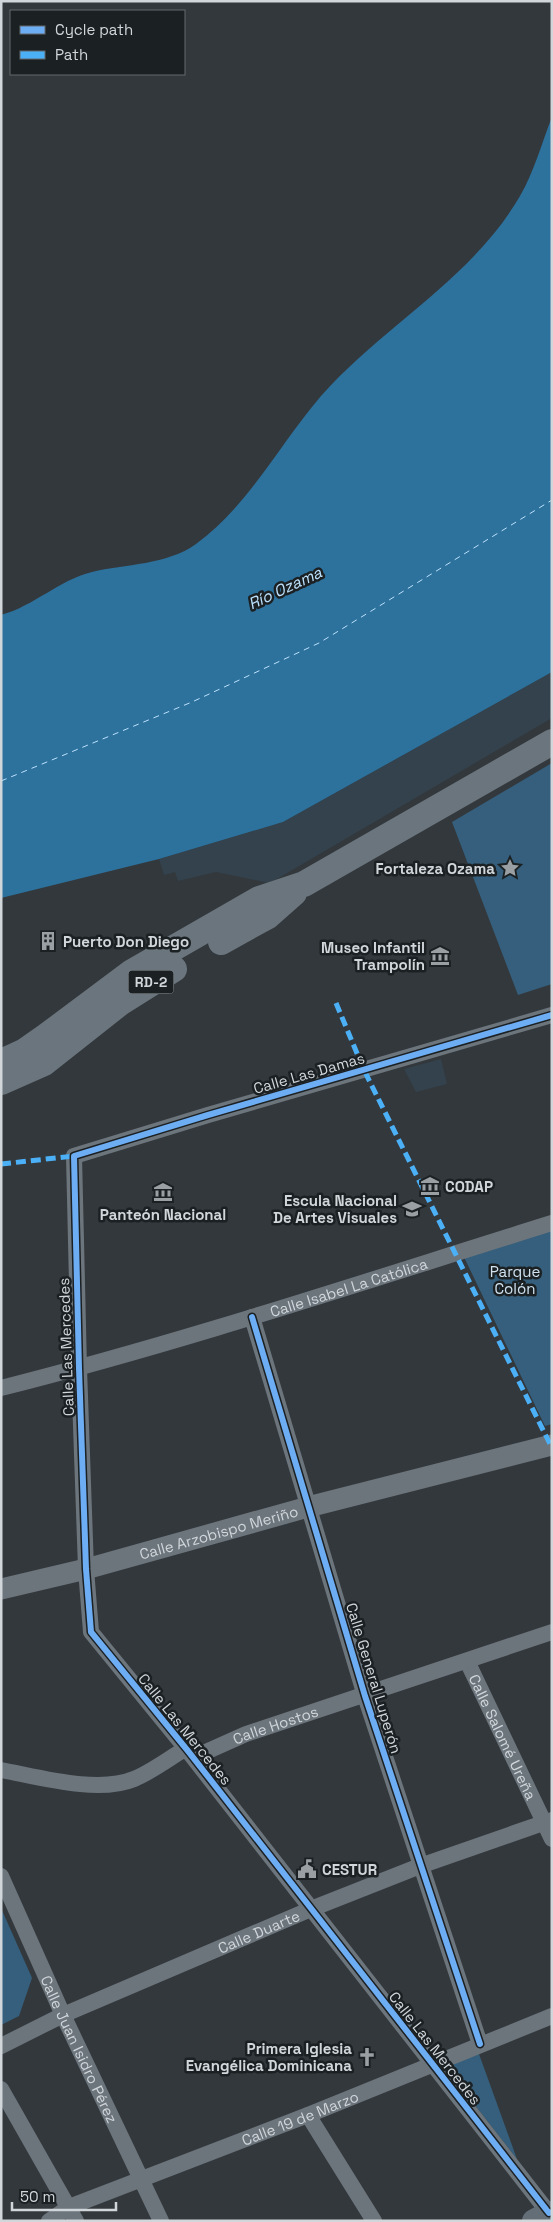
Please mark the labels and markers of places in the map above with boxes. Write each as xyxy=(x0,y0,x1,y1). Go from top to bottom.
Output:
place icon: Fortaleza Ozama xyxy=(499,857,521,879)
place label: Fortaleza Ozama xyxy=(376,859,495,878)
building icon: Puerto Don Diego xyxy=(37,930,59,952)
place label: Puerto Don Diego xyxy=(63,932,189,951)
place label: Museo Infantil Trampolín xyxy=(321,938,425,974)
museum icon: Museo Infantil Trampolín xyxy=(429,945,451,967)
museum icon: CODAP xyxy=(419,1175,441,1197)
place label: CODAP xyxy=(445,1177,493,1196)
museum icon: Panteón Nacional xyxy=(152,1181,174,1203)
place label: Escula Nacional De Artes Visuales xyxy=(273,1191,397,1227)
school or university icon: Escula Nacional De Artes Visuales xyxy=(401,1198,423,1220)
place label: Panteón Nacional xyxy=(100,1205,226,1224)
public building icon: CESTUR xyxy=(296,1858,318,1880)
place label: CESTUR xyxy=(322,1860,377,1879)
place label: Primera Iglesia Evangélica Dominicana xyxy=(186,2039,352,2075)
church icon: Primera Iglesia Evangélica Dominicana xyxy=(356,2046,378,2068)

